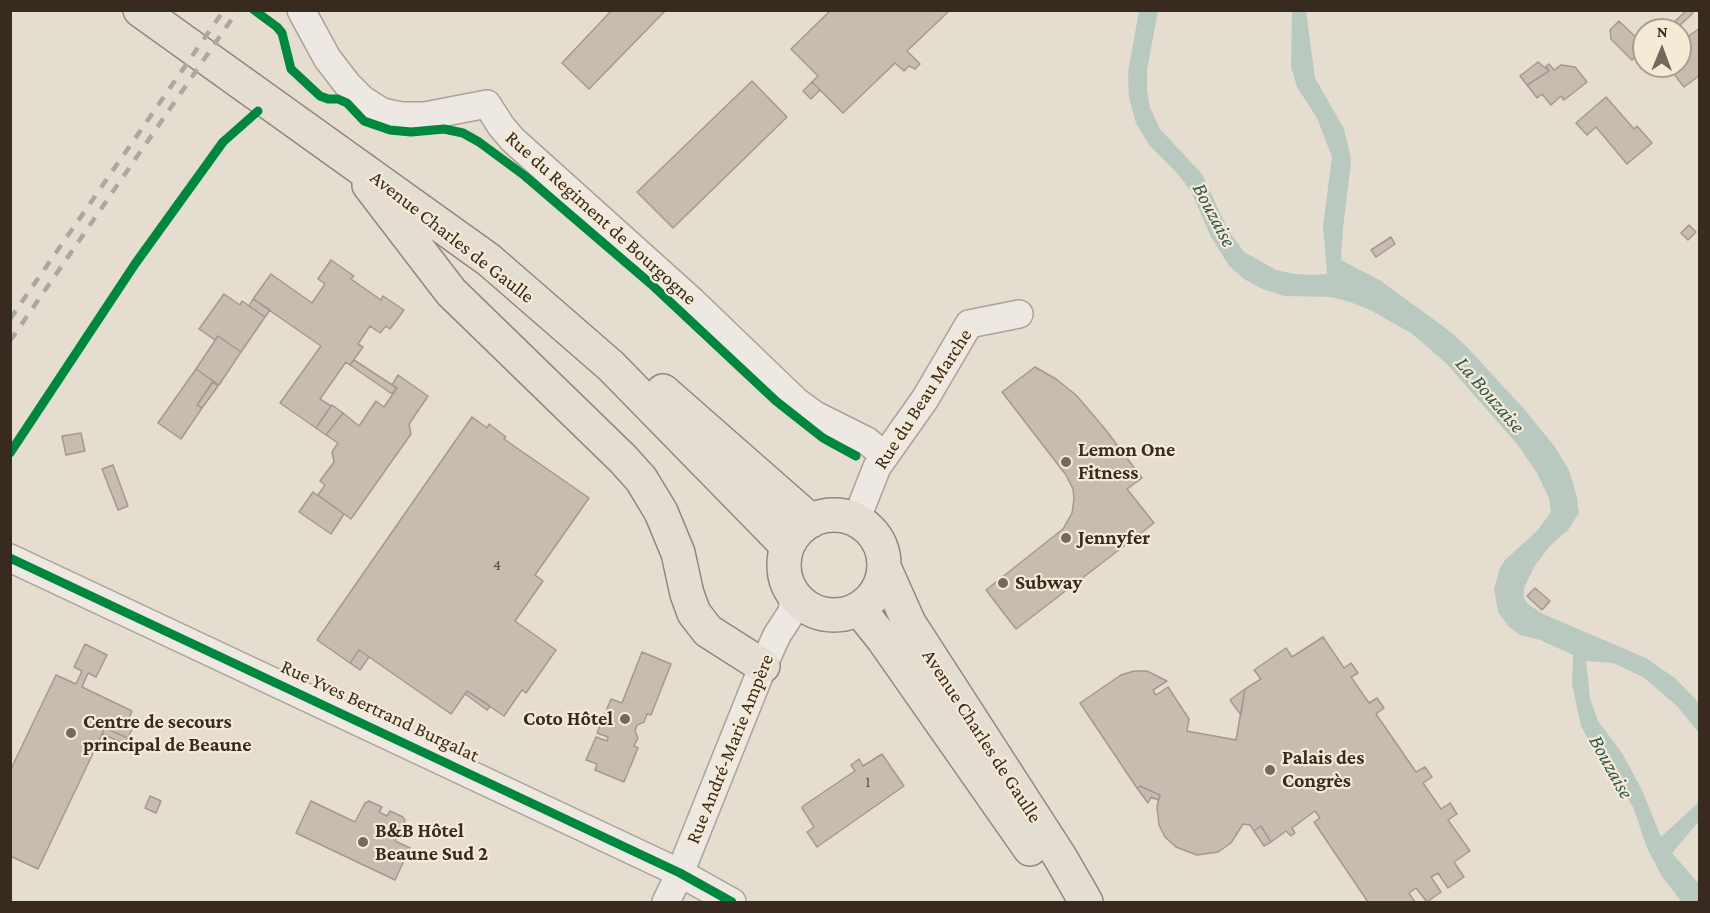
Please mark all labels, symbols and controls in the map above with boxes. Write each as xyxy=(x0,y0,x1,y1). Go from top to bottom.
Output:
north arrow xyxy=(1632,18,1692,78)
text: N xyxy=(1657,23,1668,40)
street label: Rue du Regiment de Bourgogne xyxy=(500,126,702,310)
street label: Avenue Charles de Gaulle xyxy=(365,165,539,309)
water label: Bouzaise xyxy=(1187,179,1241,251)
street label: Rue du Beau Marche xyxy=(869,324,977,474)
water label: La Bouzaise xyxy=(1450,352,1530,438)
place label: Lemon One Fitness xyxy=(1078,438,1175,485)
marker: Lemon One Fitness xyxy=(1059,455,1073,469)
place label: Jennyfer xyxy=(1078,526,1150,550)
marker: Jennyfer xyxy=(1059,531,1073,545)
house number: 4 xyxy=(493,555,501,575)
place label: Subway xyxy=(1015,571,1082,595)
marker: Subway xyxy=(996,576,1010,590)
street label: Avenue Charles de Gaulle xyxy=(917,645,1047,827)
street label: Rue André-Marie Ampère xyxy=(681,651,779,847)
street label: Rue Yves Bertrand Burgalat xyxy=(277,655,483,767)
place label: Coto Hôtel xyxy=(523,707,613,731)
place label: Centre de secours principal de Beaune xyxy=(83,710,252,757)
marker: Coto Hôtel xyxy=(618,712,632,726)
marker: Centre de secours principal de Beaune xyxy=(64,726,78,740)
water label: Bouzaise xyxy=(1583,731,1639,803)
place label: Palais des Congrès xyxy=(1282,746,1364,793)
marker: Palais des Congrès xyxy=(1263,763,1277,777)
house number: 1 xyxy=(865,772,871,792)
place label: B&B Hôtel Beaune Sud 2 xyxy=(375,819,488,866)
marker: B&B Hôtel Beaune Sud 2 xyxy=(356,835,370,849)

